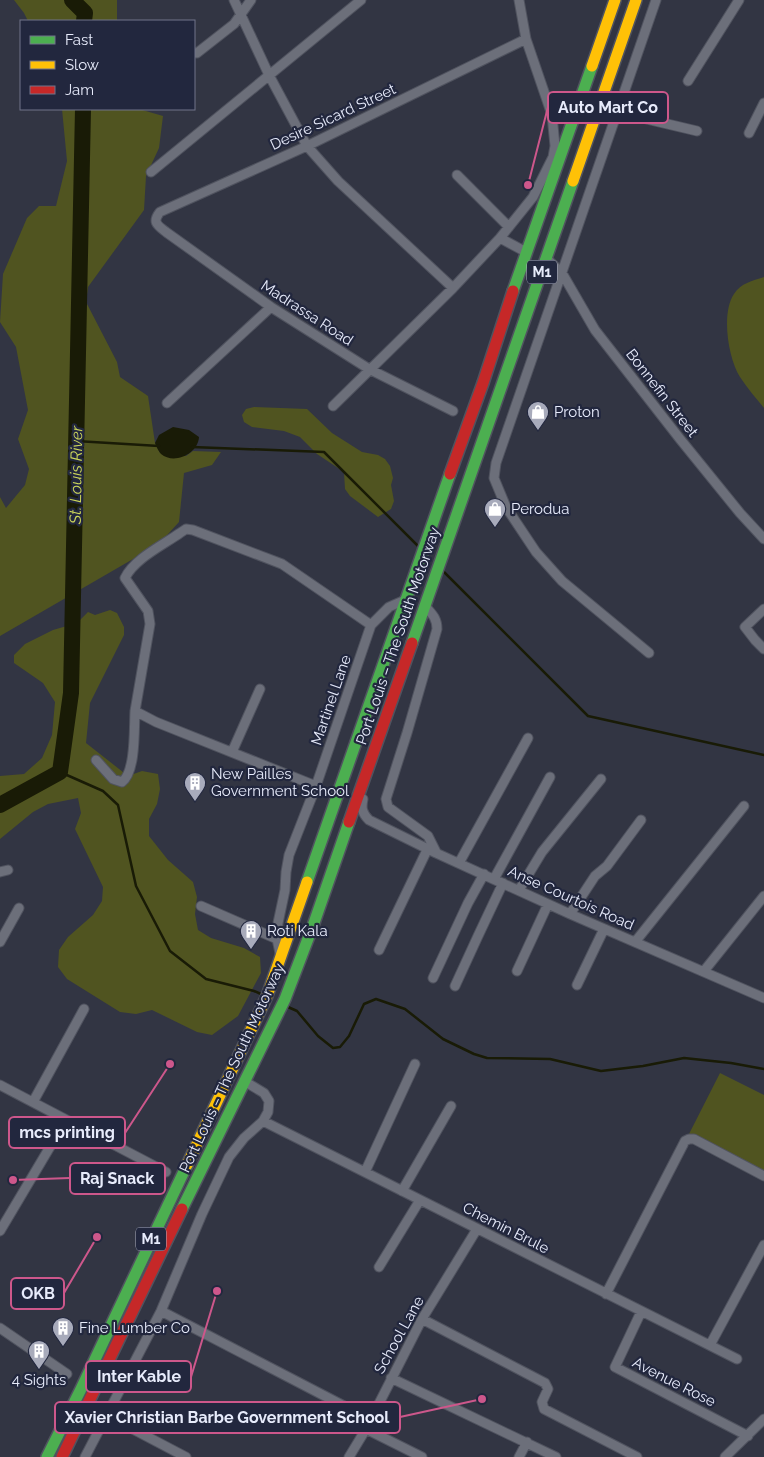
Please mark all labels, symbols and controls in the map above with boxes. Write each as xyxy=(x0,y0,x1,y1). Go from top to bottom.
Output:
legend xyxy=(20,20,195,110)
text: Fast xyxy=(65,31,93,49)
text: Slow xyxy=(65,56,99,74)
street label: Desire Sicard Street xyxy=(267,80,399,154)
text: Jam xyxy=(65,81,94,99)
callout: Auto Mart Co xyxy=(548,92,668,123)
text: Auto Mart Co xyxy=(558,98,658,117)
road number: M1 xyxy=(527,260,557,284)
street label: Madrassa Road xyxy=(257,276,357,350)
street label: Bonnefin Street xyxy=(622,345,702,441)
shop icon: Proton xyxy=(526,400,550,431)
place label: Proton xyxy=(554,403,600,421)
water label: St. Louis River xyxy=(66,425,86,525)
shop icon: Perodua xyxy=(483,497,507,528)
place label: Perodua xyxy=(511,500,569,518)
street label: Port Louis – The South Motorway xyxy=(352,525,444,747)
street label: Martinel Lane xyxy=(307,652,355,748)
place label: New Pailles Government School xyxy=(211,765,350,800)
building icon: New Pailles Government School xyxy=(183,771,207,802)
street label: Anse Courtois Road xyxy=(505,862,637,934)
building icon: Roti Kala xyxy=(239,919,263,950)
place label: Roti Kala xyxy=(267,922,328,940)
street label: Port Louis – The South Motorway xyxy=(175,960,289,1176)
callout: mcs printing xyxy=(9,1117,125,1148)
text: mcs printing xyxy=(19,1123,115,1142)
callout: Raj Snack xyxy=(70,1163,165,1194)
text: Raj Snack xyxy=(80,1169,154,1188)
street label: Chemin Brule xyxy=(460,1199,552,1258)
road number: M1 xyxy=(136,1228,166,1250)
callout: OKB xyxy=(11,1278,64,1309)
text: OKB xyxy=(21,1284,55,1303)
street label: School Lane xyxy=(370,1293,428,1377)
building icon: Fine Lumber Co xyxy=(51,1316,75,1347)
place label: Fine Lumber Co xyxy=(79,1319,190,1337)
building icon: 4 Sights xyxy=(27,1339,51,1370)
street label: Avenue Rose xyxy=(629,1353,719,1411)
callout: Inter Kable xyxy=(86,1361,191,1392)
text: Inter Kable xyxy=(97,1367,181,1386)
place label: 4 Sights xyxy=(12,1371,66,1389)
callout: Xavier Christian Barbe Government School xyxy=(55,1402,400,1433)
text: Xavier Christian Barbe Government School xyxy=(64,1408,390,1427)

